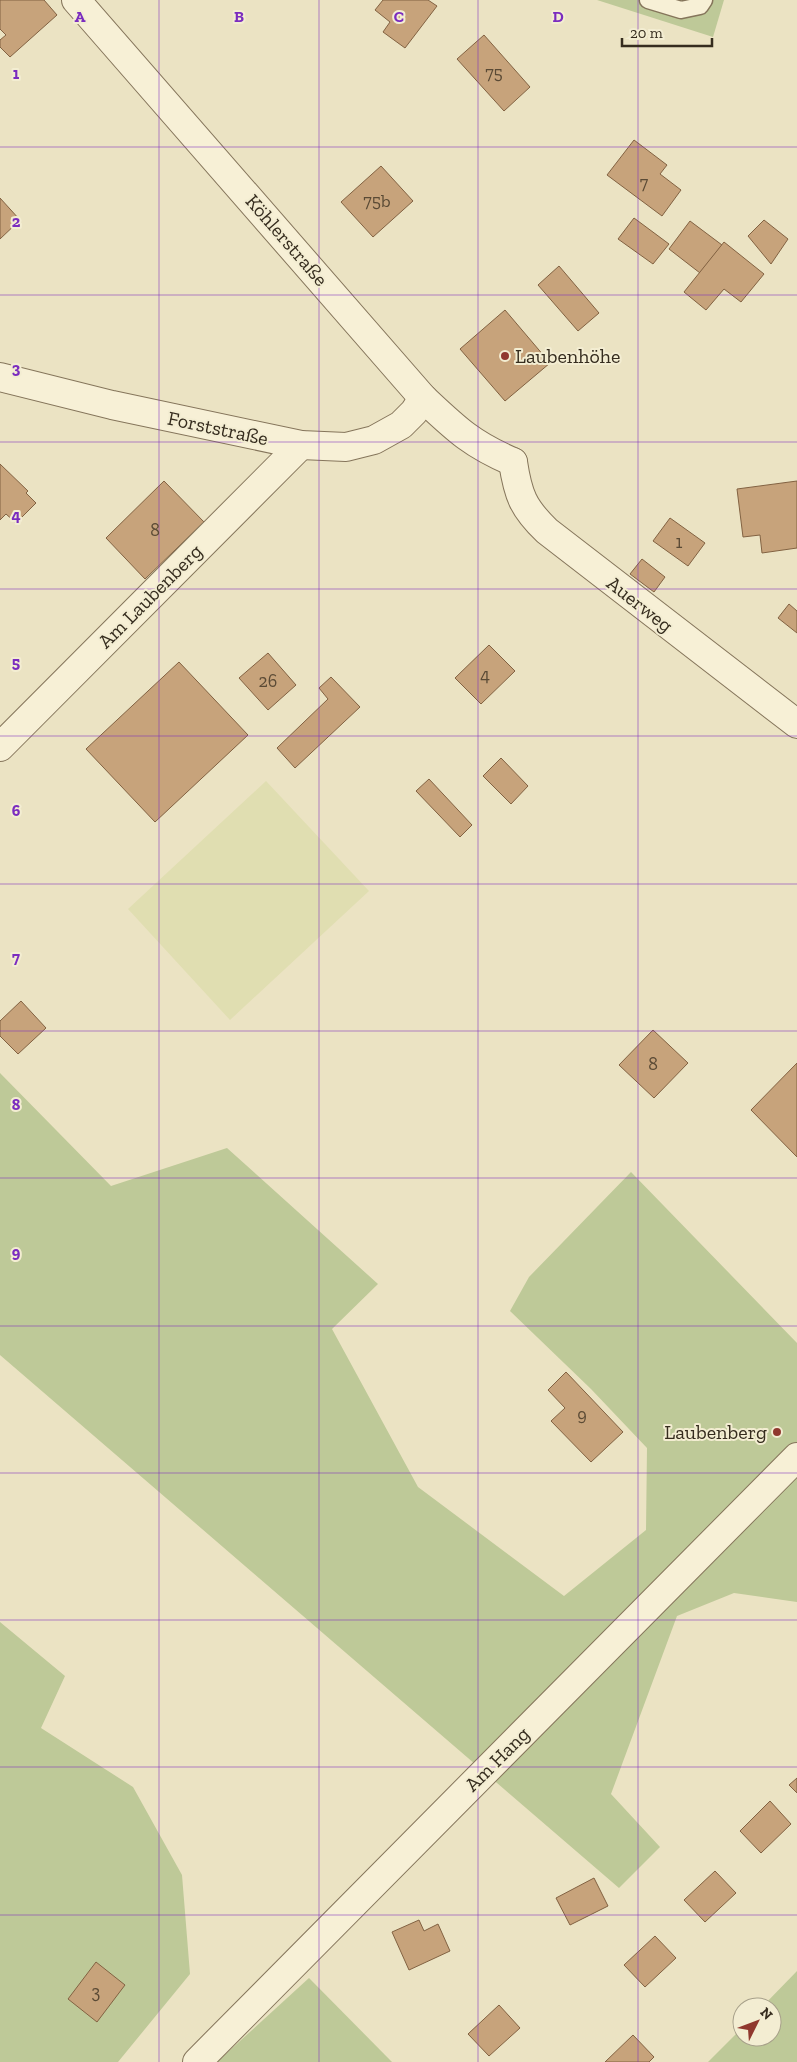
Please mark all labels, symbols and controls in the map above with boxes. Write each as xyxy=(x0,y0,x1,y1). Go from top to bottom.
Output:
text: A xyxy=(75,7,86,26)
text: B xyxy=(234,7,244,26)
text: C xyxy=(394,7,404,26)
text: D xyxy=(552,7,564,26)
scale bar xyxy=(622,15,712,47)
text: 20 m xyxy=(630,24,663,42)
house number: 75 xyxy=(485,62,503,84)
text: 1 xyxy=(13,64,20,83)
house number: 7 xyxy=(640,172,649,194)
street label: Köhlerstraße xyxy=(241,189,333,291)
house number: 75b xyxy=(363,190,391,212)
text: 2 xyxy=(12,212,21,231)
place label: Laubenhöhe xyxy=(515,344,620,368)
marker: Laubenhöhe xyxy=(499,350,511,362)
text: 3 xyxy=(12,359,21,378)
street label: Forststraße xyxy=(165,406,271,450)
text: 4 xyxy=(11,506,21,525)
house number: 8 xyxy=(150,519,160,541)
house number: 1 xyxy=(676,531,683,553)
street label: Am Laubenberg xyxy=(93,539,207,653)
street label: Auerweg xyxy=(602,571,678,637)
text: 5 xyxy=(12,653,20,672)
house number: 4 xyxy=(480,664,490,686)
house number: 26 xyxy=(259,670,277,692)
text: 6 xyxy=(12,801,21,820)
text: 7 xyxy=(12,948,20,967)
house number: 8 xyxy=(648,1053,658,1075)
text: 8 xyxy=(12,1095,21,1114)
text: 9 xyxy=(12,1243,21,1262)
house number: 9 xyxy=(577,1404,587,1426)
place label: Laubenberg xyxy=(664,1420,767,1444)
marker: Laubenberg xyxy=(771,1426,783,1438)
street label: Am Hang xyxy=(460,1722,534,1796)
house number: 3 xyxy=(92,1981,101,2003)
north arrow xyxy=(732,1997,782,2047)
text: N xyxy=(756,2004,776,2024)

